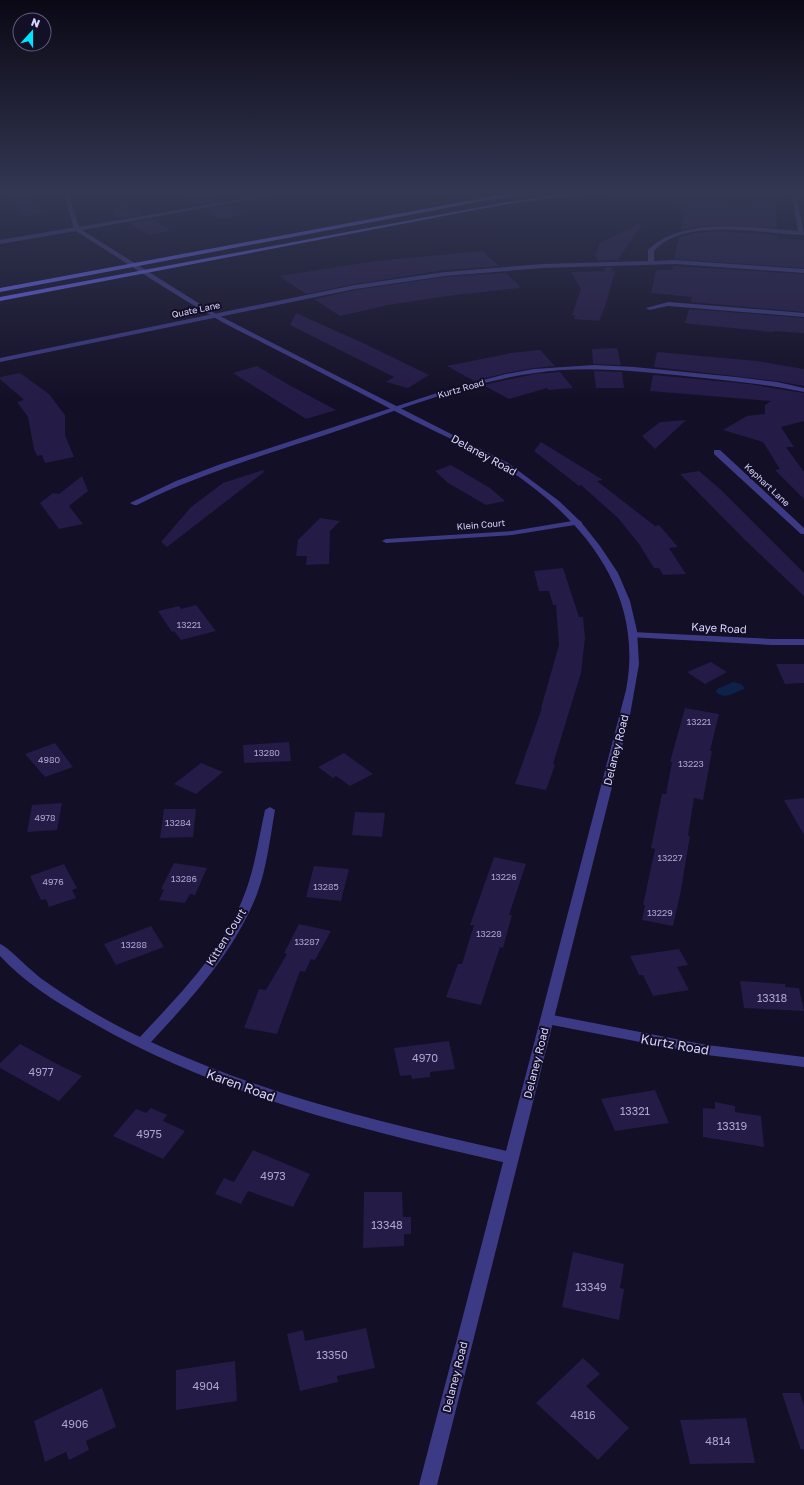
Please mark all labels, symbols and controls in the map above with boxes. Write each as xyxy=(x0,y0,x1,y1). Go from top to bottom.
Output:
north arrow xyxy=(12,12,52,52)
text: N xyxy=(30,15,42,30)
street label: Quate Lane xyxy=(171,299,221,320)
street label: Kurtz Road xyxy=(436,377,485,400)
street label: Delaney Road xyxy=(449,431,519,478)
street label: Kephart Lane xyxy=(742,461,792,508)
street label: Klein Court xyxy=(456,517,506,532)
house number: 13221 xyxy=(177,619,202,630)
street label: Kaye Road xyxy=(691,620,747,635)
street label: Delaney Road xyxy=(600,713,631,787)
house number: 13221 xyxy=(687,716,712,727)
house number: 13280 xyxy=(254,747,280,758)
house number: 4980 xyxy=(38,754,60,765)
house number: 13223 xyxy=(678,758,704,769)
house number: 4978 xyxy=(34,812,56,823)
house number: 13284 xyxy=(165,817,191,828)
house number: 13227 xyxy=(658,852,683,863)
house number: 13226 xyxy=(491,871,517,882)
house number: 13286 xyxy=(171,873,197,884)
house number: 4976 xyxy=(42,876,64,887)
house number: 13285 xyxy=(313,881,339,892)
street label: Kitten Court xyxy=(203,906,248,968)
house number: 13229 xyxy=(647,907,673,918)
house number: 13228 xyxy=(476,928,502,939)
house number: 13287 xyxy=(294,936,320,947)
house number: 13288 xyxy=(121,939,147,950)
house number: 13318 xyxy=(757,991,787,1004)
street label: Delaney Road xyxy=(520,1026,551,1100)
street label: Kurtz Road xyxy=(640,1030,710,1058)
house number: 4970 xyxy=(412,1051,438,1064)
house number: 4977 xyxy=(28,1065,54,1078)
street label: Karen Road xyxy=(205,1065,277,1105)
house number: 13321 xyxy=(620,1104,650,1117)
house number: 13319 xyxy=(717,1119,747,1132)
house number: 4975 xyxy=(136,1127,162,1140)
house number: 4973 xyxy=(260,1169,286,1182)
house number: 13348 xyxy=(371,1218,403,1231)
house number: 13349 xyxy=(575,1280,607,1293)
street label: Delaney Road xyxy=(439,1340,470,1414)
house number: 13350 xyxy=(316,1348,348,1361)
house number: 4904 xyxy=(193,1379,220,1392)
house number: 4816 xyxy=(570,1408,596,1421)
house number: 4906 xyxy=(62,1417,89,1430)
house number: 4814 xyxy=(705,1434,731,1447)

